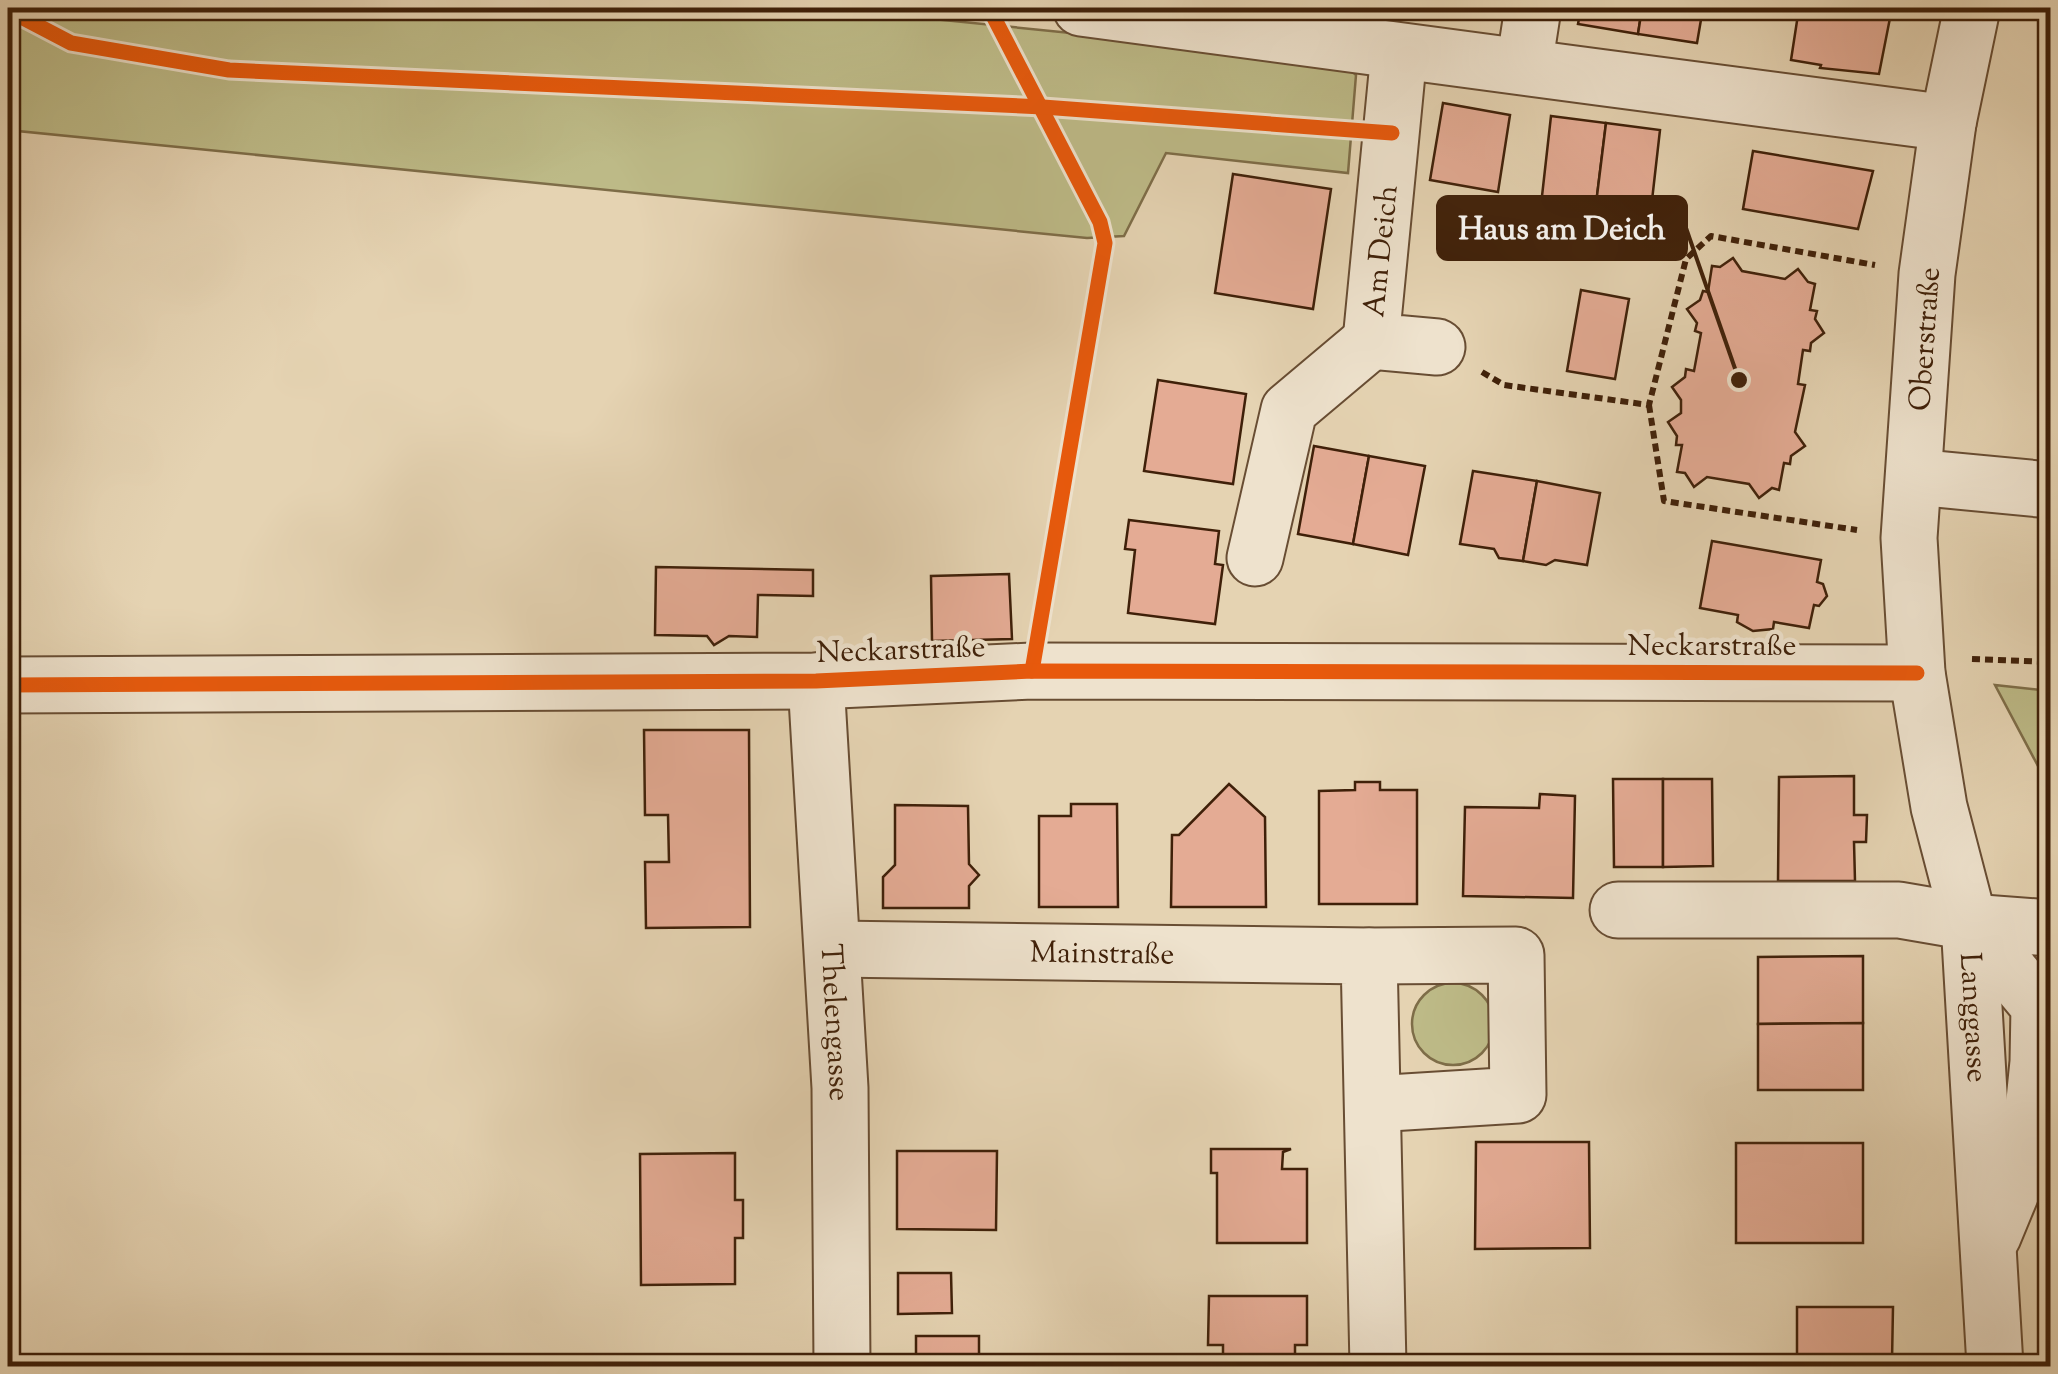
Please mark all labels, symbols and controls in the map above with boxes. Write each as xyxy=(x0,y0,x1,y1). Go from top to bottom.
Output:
street label: Am Deich xyxy=(1354,183,1411,319)
callout: Haus am Deich xyxy=(1438,197,1686,259)
text: Haus am Deich xyxy=(1458,208,1666,254)
street label: Oberstraße xyxy=(1900,266,1953,413)
street label: Neckarstraße xyxy=(1628,626,1796,669)
street label: Neckarstraße xyxy=(816,627,986,676)
street label: Mainstraße xyxy=(1029,933,1175,977)
street label: Thelengasse xyxy=(808,943,859,1101)
street label: Langgasse xyxy=(1947,951,1997,1084)

